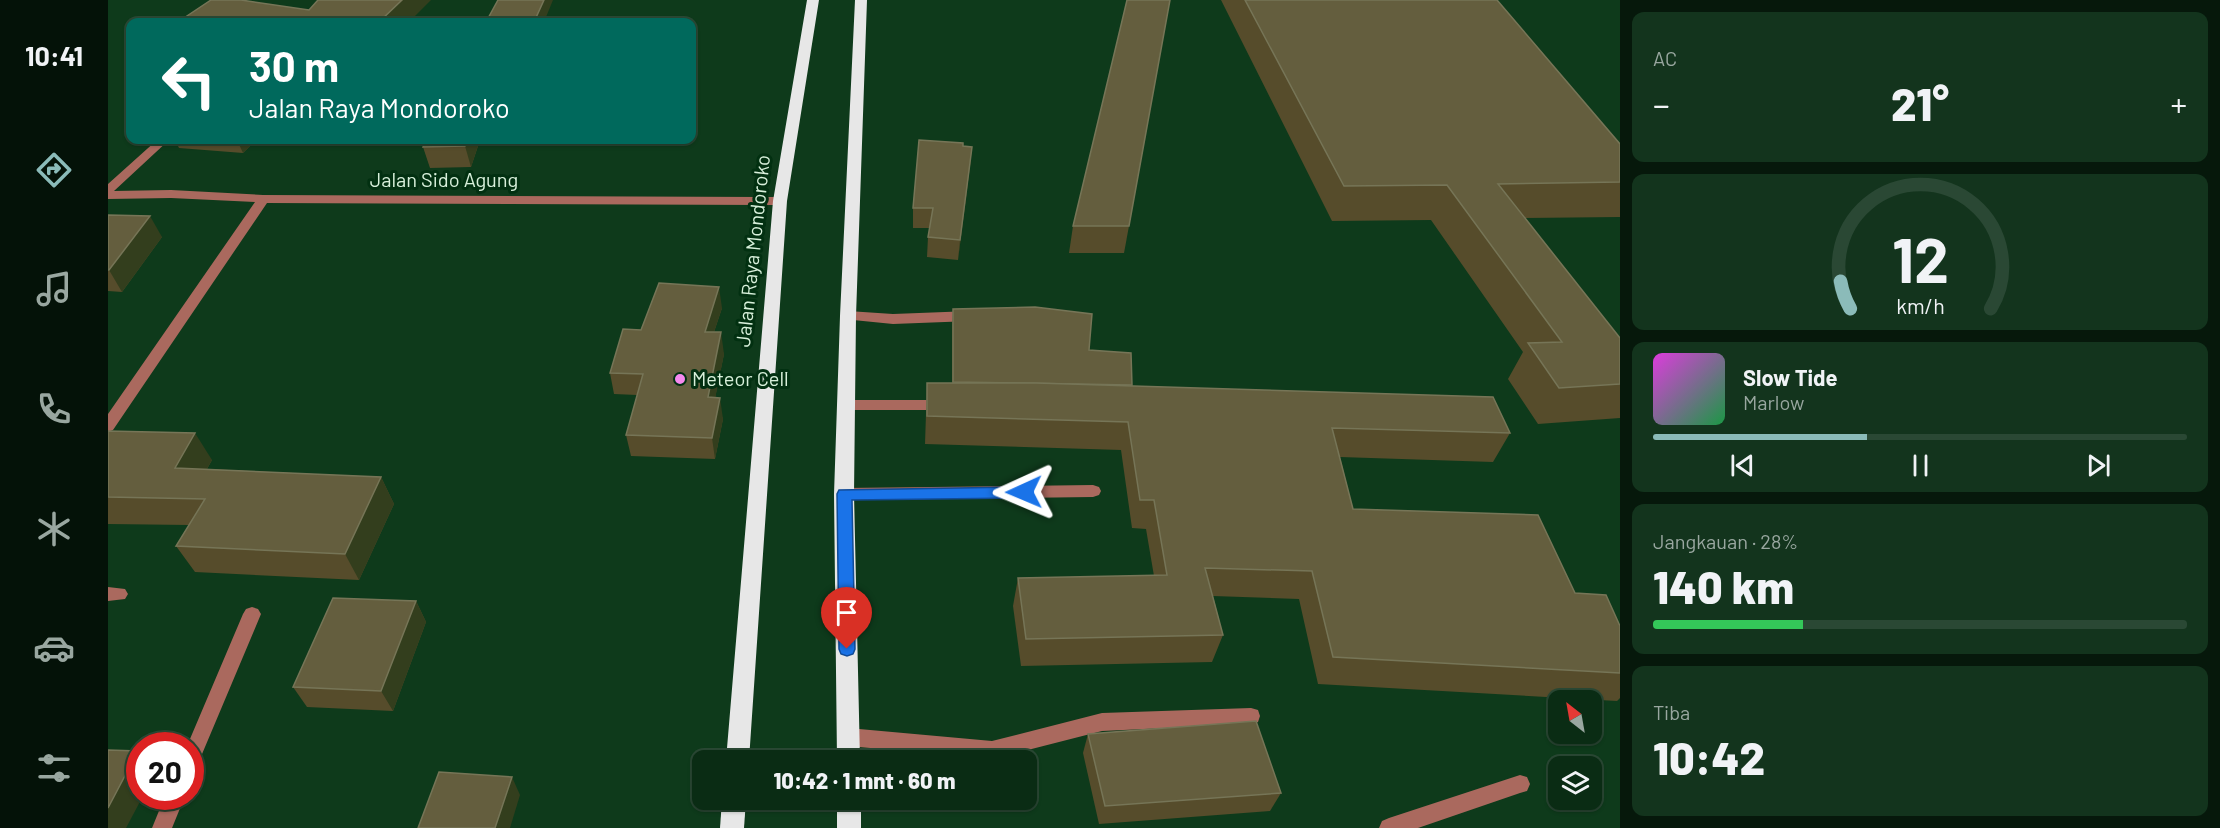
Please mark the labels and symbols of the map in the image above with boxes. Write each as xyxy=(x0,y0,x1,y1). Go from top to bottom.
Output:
street label: Jalan Raya Mondoroko xyxy=(730,154,774,348)
street label: Jalan Sido Agung xyxy=(370,167,518,191)
place label: Meteor Cell xyxy=(692,366,789,390)
marker: Meteor Cell xyxy=(673,372,687,386)
position arrow xyxy=(992,460,1056,524)
pin xyxy=(821,587,872,649)
north arrow xyxy=(1548,690,1602,744)
speed limit sign: 20 xyxy=(126,732,204,810)

